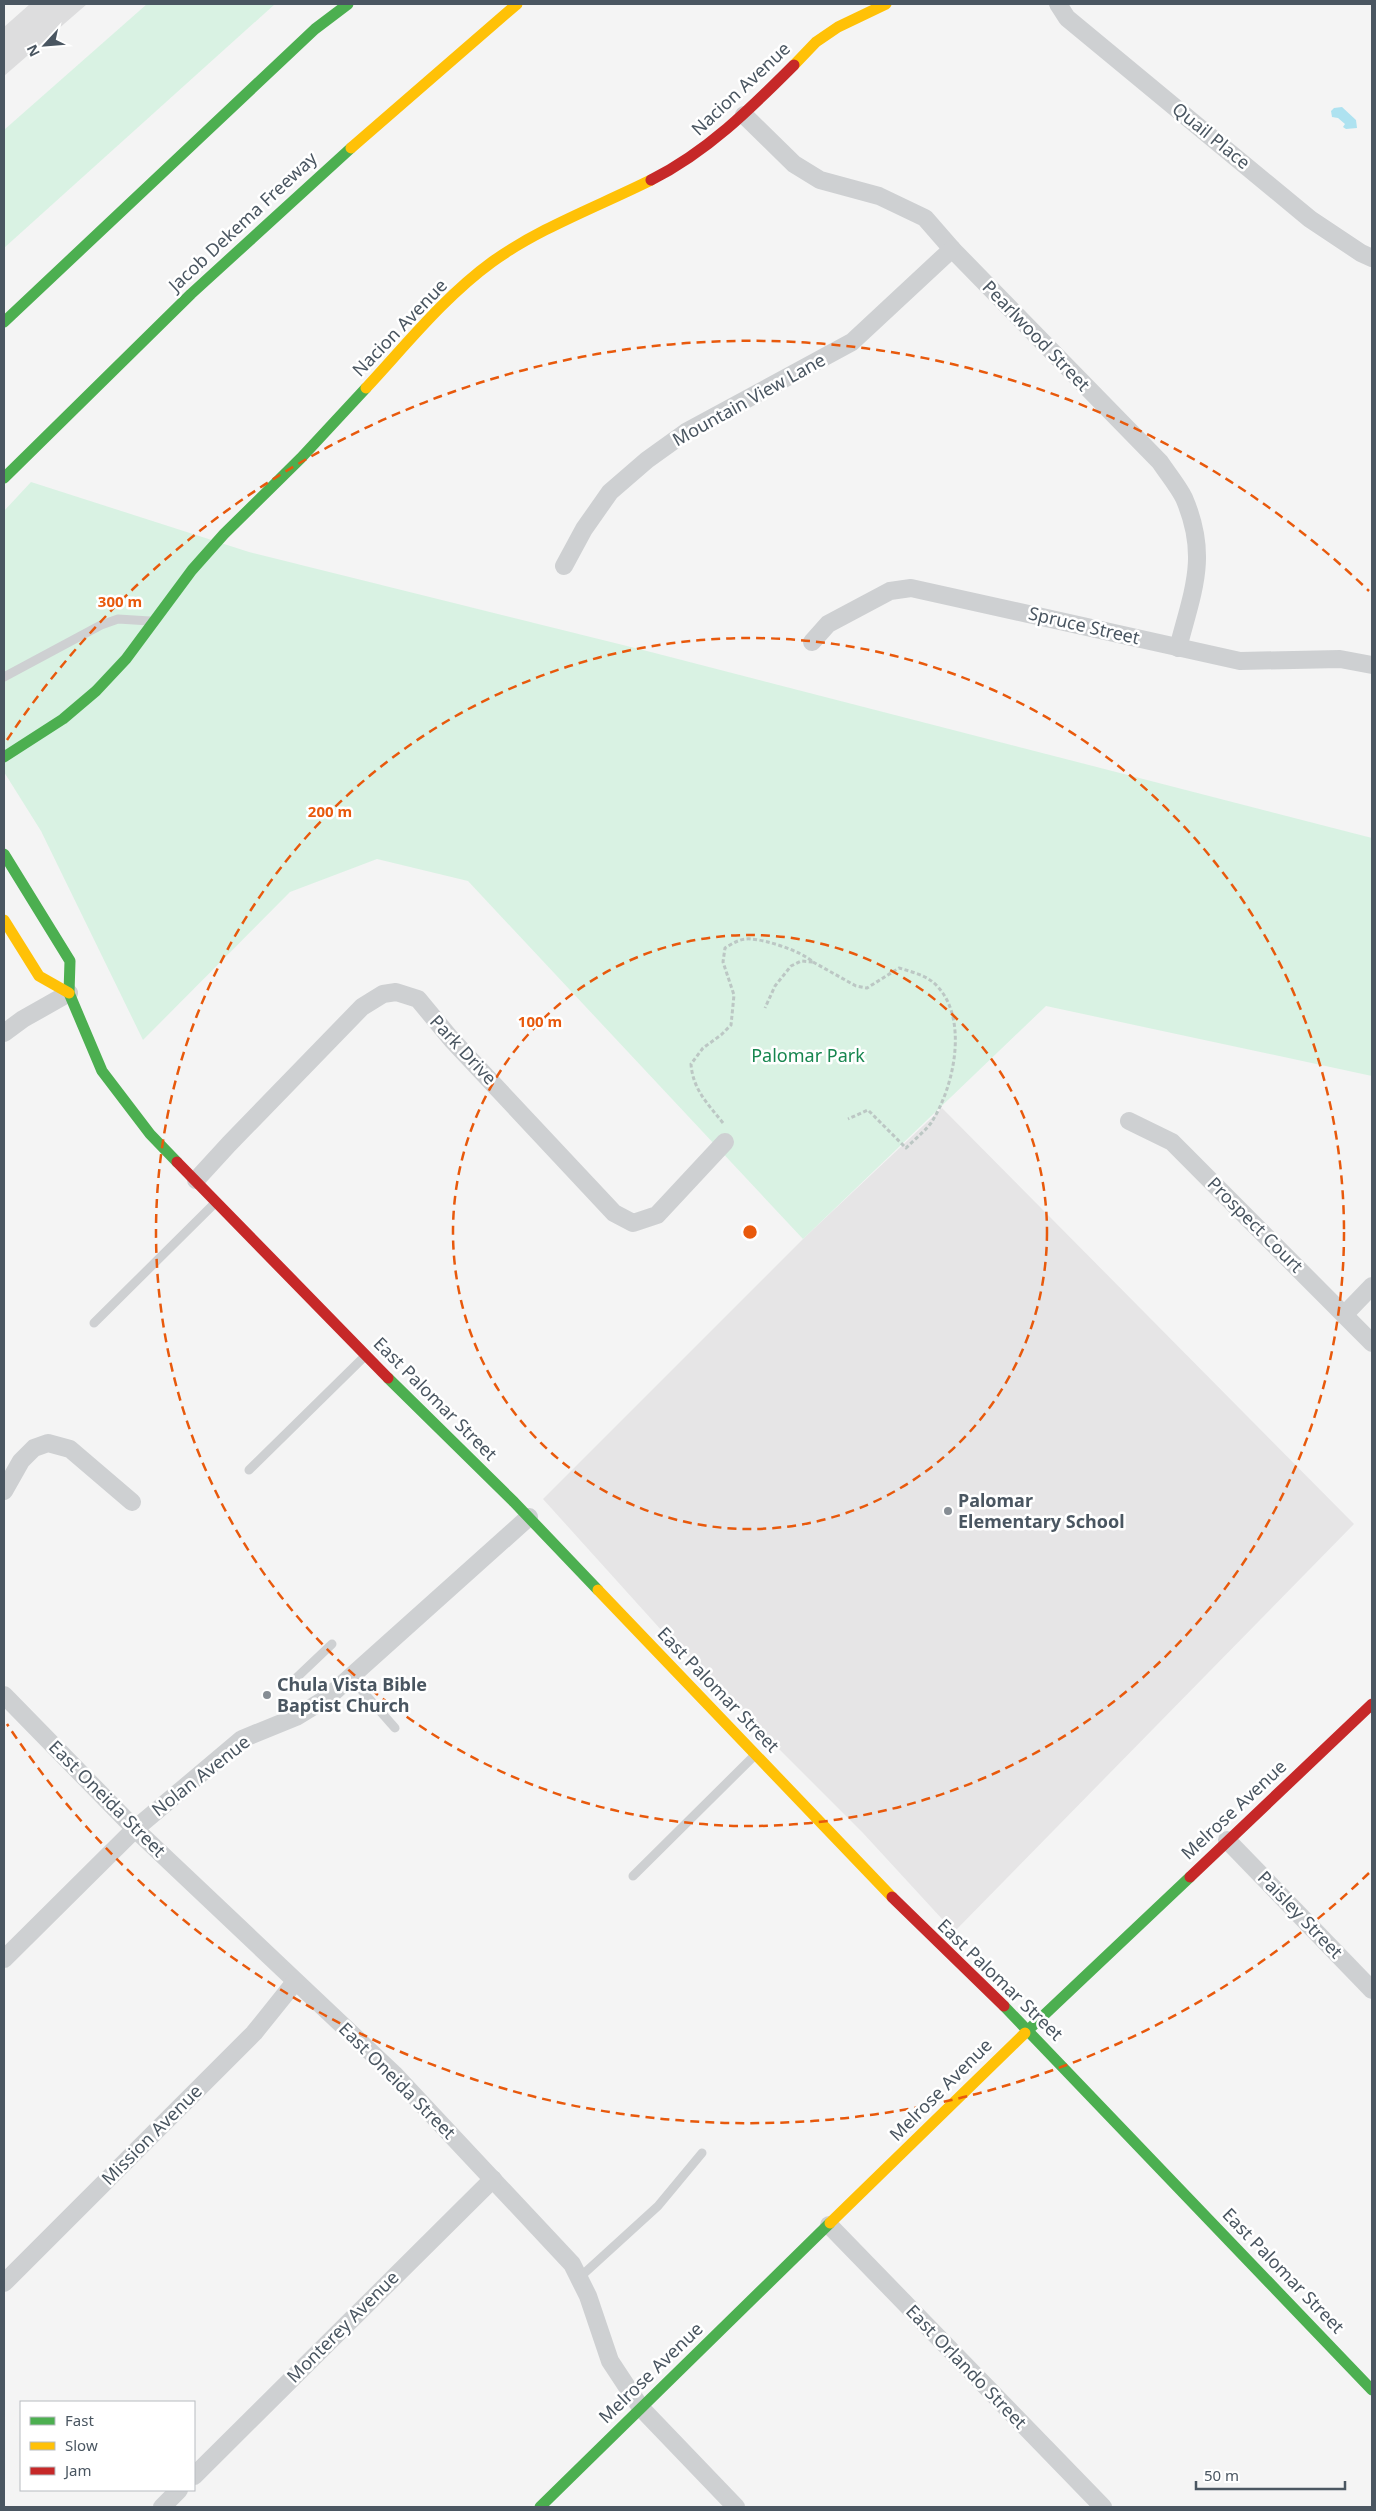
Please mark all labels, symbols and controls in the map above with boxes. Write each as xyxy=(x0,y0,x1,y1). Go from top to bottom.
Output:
north arrow xyxy=(20,20,70,70)
street label: Nacion Avenue xyxy=(686,36,795,140)
text: N xyxy=(22,42,44,60)
street label: Quail Place xyxy=(1168,96,1256,174)
street label: Jacob Dekema Freeway xyxy=(161,146,322,298)
street label: Nacion Avenue xyxy=(347,273,452,381)
street label: Pearlwood Street xyxy=(978,275,1096,396)
street label: Mountain View Lane xyxy=(668,347,829,451)
text: 300 m xyxy=(98,591,142,611)
street label: Spruce Street xyxy=(1026,601,1143,650)
text: 200 m xyxy=(308,801,352,821)
street label: Park Drive xyxy=(425,1009,502,1089)
text: 100 m xyxy=(518,1011,562,1031)
park label: Palomar Park xyxy=(751,1043,865,1067)
street label: Prospect Court xyxy=(1203,1171,1309,1278)
centre of rings xyxy=(741,1223,759,1241)
street label: East Palomar Street xyxy=(369,1331,503,1466)
place label: Palomar Elementary School xyxy=(958,1488,1125,1533)
marker: Palomar Elementary School xyxy=(942,1505,954,1517)
street label: East Palomar Street xyxy=(653,1621,785,1758)
place label: Chula Vista Bible Baptist Church xyxy=(277,1672,427,1717)
marker: Chula Vista Bible Baptist Church xyxy=(261,1689,273,1701)
street label: Nolan Avenue xyxy=(146,1729,254,1821)
street label: East Oneida Street xyxy=(44,1735,172,1862)
street label: Melrose Avenue xyxy=(1175,1754,1291,1864)
street label: Paisley Street xyxy=(1253,1865,1349,1964)
street label: East Palomar Street xyxy=(933,1913,1069,2046)
street label: East Oneida Street xyxy=(334,2017,462,2144)
street label: Melrose Avenue xyxy=(884,2033,997,2146)
street label: Mission Avenue xyxy=(96,2079,207,2190)
street label: East Palomar Street xyxy=(1218,2202,1350,2339)
street label: Monterey Avenue xyxy=(281,2265,403,2387)
street label: East Orlando Street xyxy=(901,2299,1033,2434)
street label: Melrose Avenue xyxy=(593,2316,707,2428)
legend xyxy=(20,2401,195,2491)
text: Fast xyxy=(65,2410,94,2430)
text: Slow xyxy=(65,2435,98,2455)
scale bar xyxy=(1196,2458,1345,2490)
text: Jam xyxy=(63,2460,92,2480)
text: 50 m xyxy=(1204,2465,1239,2485)

